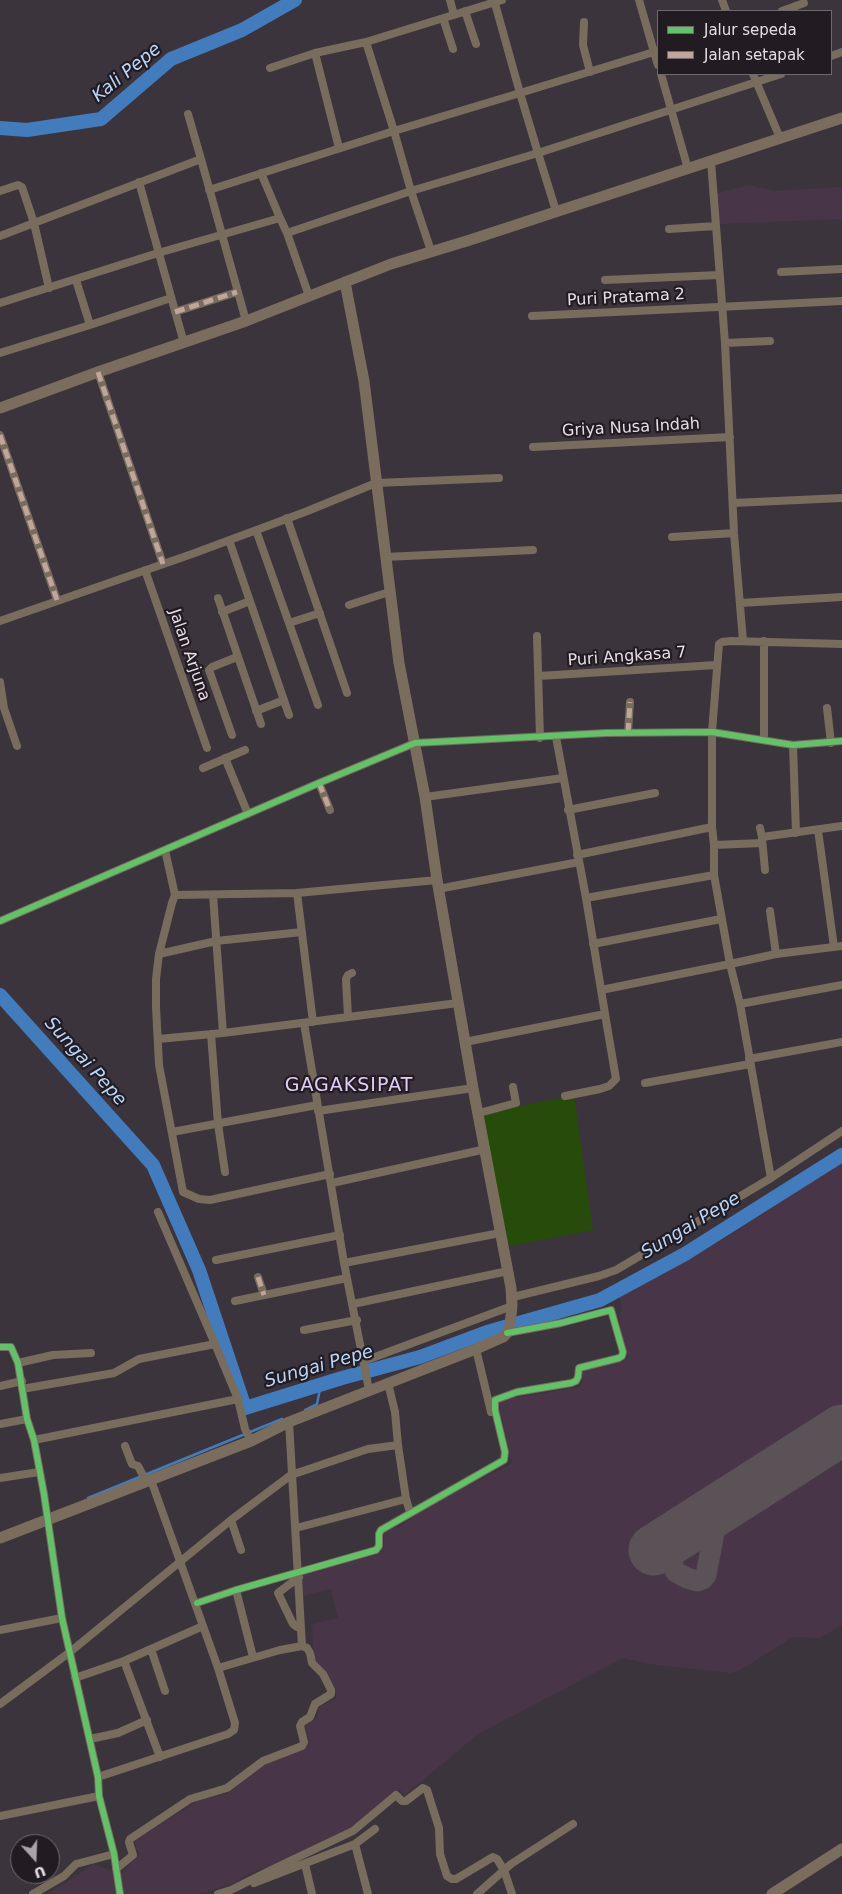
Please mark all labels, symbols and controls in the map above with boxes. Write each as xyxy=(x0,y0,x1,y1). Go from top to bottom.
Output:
legend xyxy=(657,10,832,75)
text: Jalur sepeda xyxy=(704,21,797,39)
water label: Kali Pepe xyxy=(88,39,166,107)
text: Jalan setapak xyxy=(704,46,805,64)
street label: Puri Pratama 2 xyxy=(567,285,685,311)
street label: Griya Nusa Indah xyxy=(562,415,700,441)
street label: Jalan Arjuna xyxy=(164,606,214,704)
street label: Puri Angkasa 7 xyxy=(567,643,687,671)
water label: Sungai Pepe xyxy=(40,1013,130,1111)
district label: GAGAKSIPAT xyxy=(283,1075,415,1097)
water label: Sungai Pepe xyxy=(638,1188,744,1264)
water label: Sungai Pepe xyxy=(262,1341,376,1393)
north arrow xyxy=(10,1834,60,1884)
text: U xyxy=(32,1863,48,1882)

